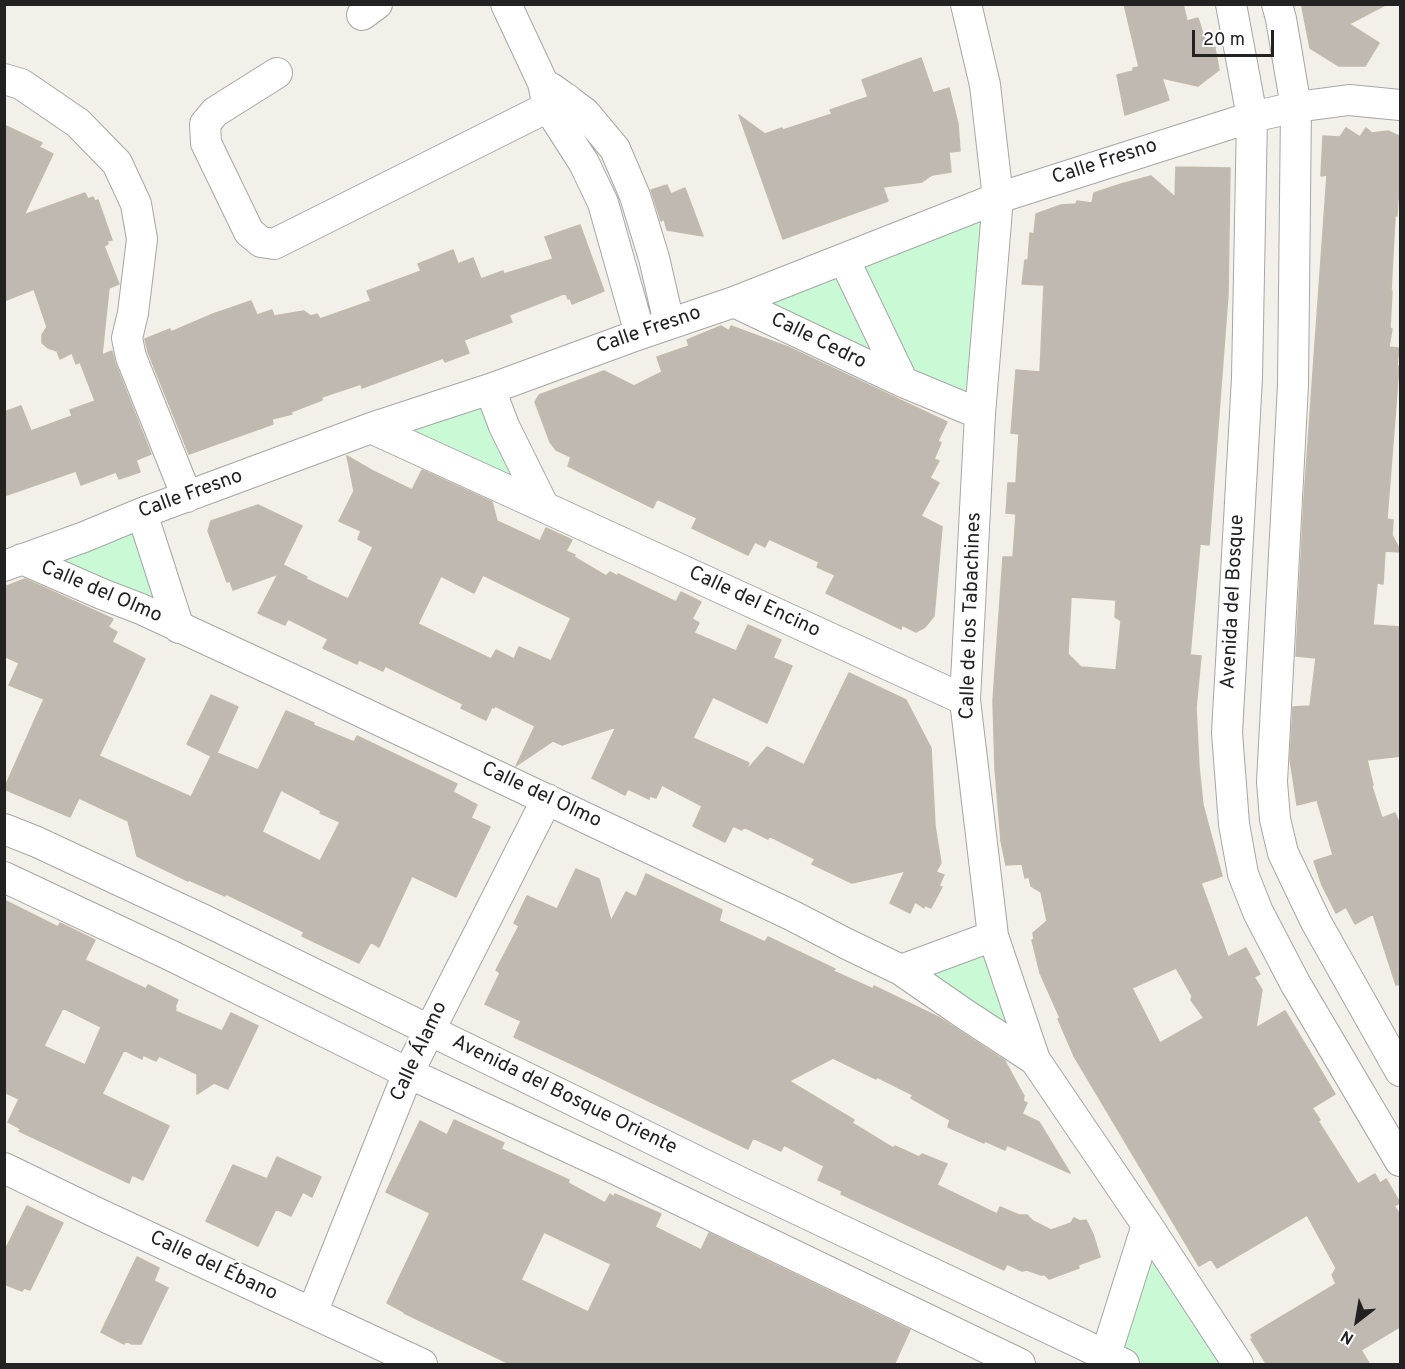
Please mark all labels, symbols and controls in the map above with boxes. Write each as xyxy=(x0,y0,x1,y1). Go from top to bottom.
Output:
scale bar xyxy=(1195,18,1278,56)
text: 20 m xyxy=(1203,29,1245,52)
street label: Calle Fresno xyxy=(1049,135,1161,191)
street label: Calle Fresno xyxy=(594,302,704,360)
street label: Calle Cedro xyxy=(766,309,870,375)
street label: Calle Fresno xyxy=(136,465,246,525)
street label: Calle de los Tabachines xyxy=(956,512,988,720)
street label: Avenida del Bosque xyxy=(1217,514,1251,690)
street label: Calle del Olmo xyxy=(37,557,165,629)
street label: Calle del Encino xyxy=(684,562,824,644)
street label: Calle del Olmo xyxy=(477,758,605,834)
street label: Calle Álamo xyxy=(386,998,454,1106)
street label: Avenida del Bosque Oriente xyxy=(448,1031,680,1161)
street label: Calle del Ébano xyxy=(145,1227,281,1307)
north arrow xyxy=(1327,1291,1387,1351)
text: N xyxy=(1338,1325,1358,1348)

